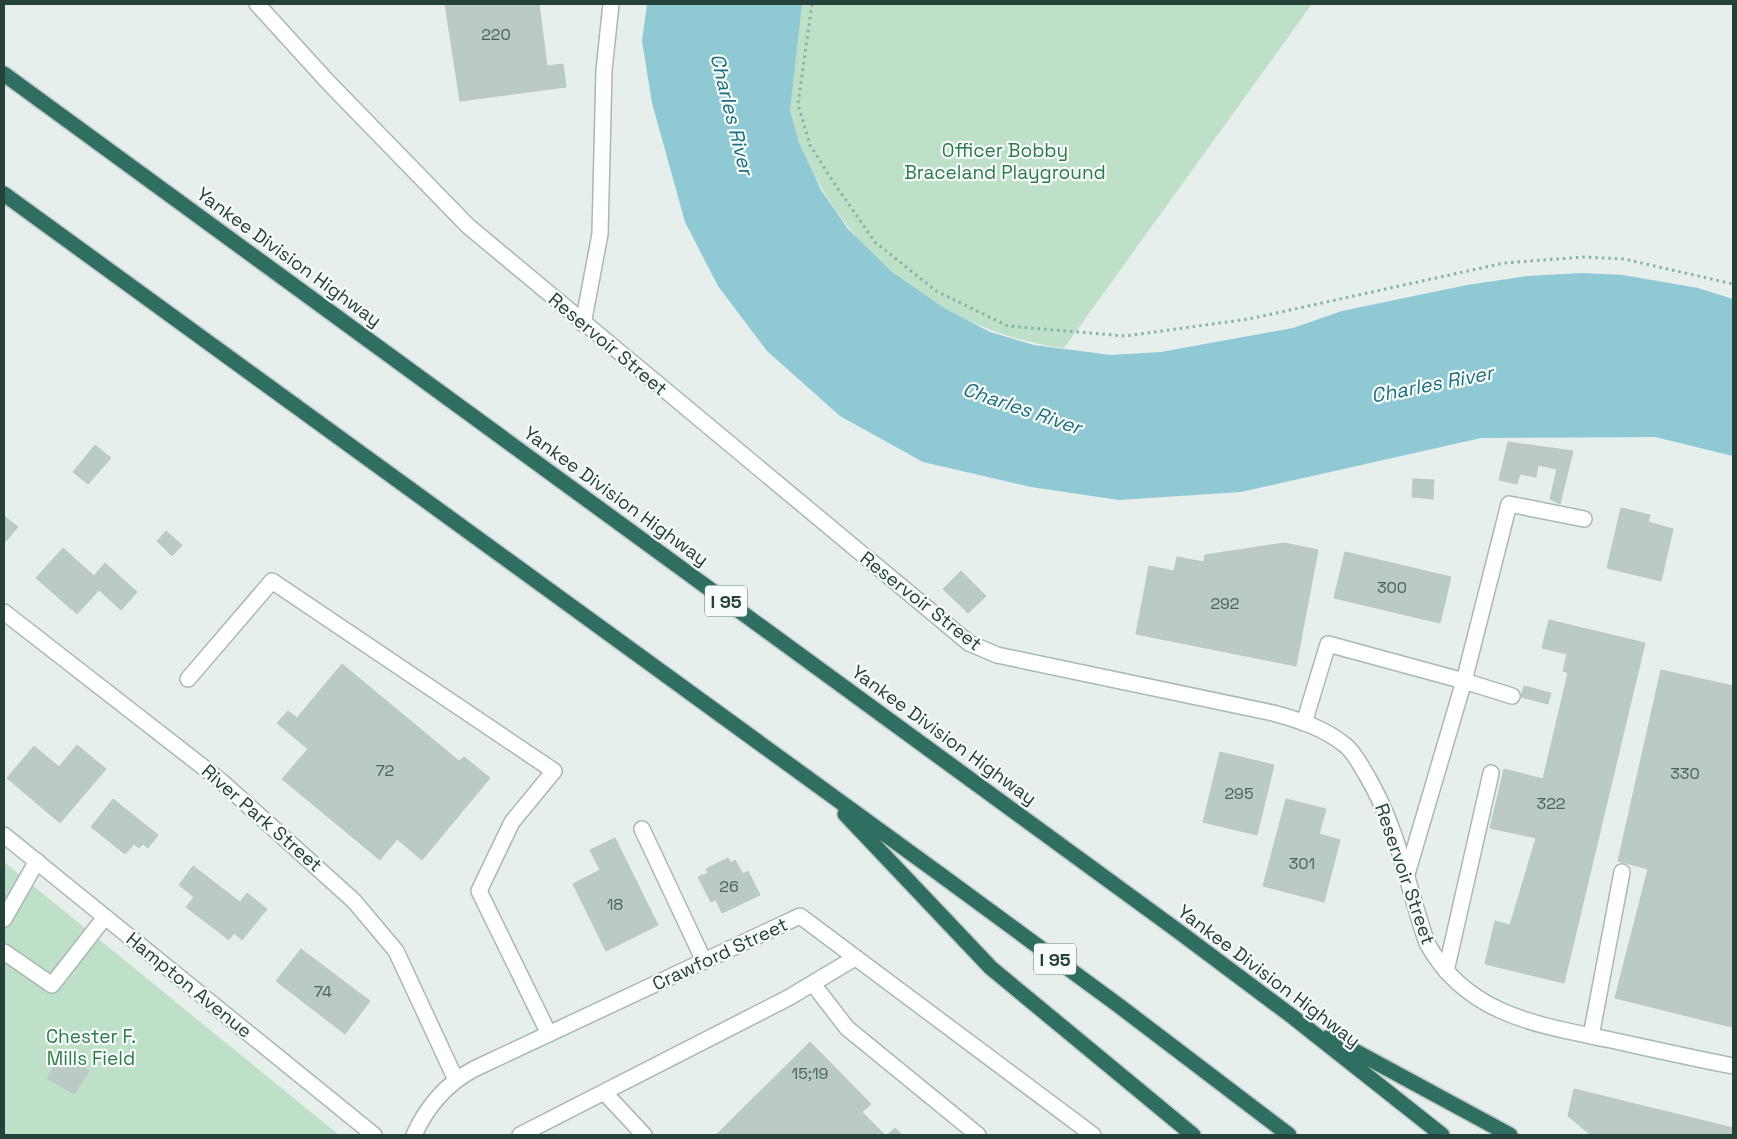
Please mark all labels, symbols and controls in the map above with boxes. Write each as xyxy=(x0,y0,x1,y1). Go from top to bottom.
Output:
house number: 220 xyxy=(481,24,511,45)
water label: Charles River xyxy=(704,51,760,180)
park label: Officer Bobby Braceland Playground xyxy=(904,138,1106,185)
street label: Yankee Division Highway xyxy=(191,181,387,333)
street label: Reservoir Street xyxy=(543,287,673,401)
water label: Charles River xyxy=(1369,359,1498,409)
water label: Charles River xyxy=(959,376,1087,441)
street label: Yankee Division Highway xyxy=(518,420,714,572)
street label: Reservoir Street xyxy=(855,546,987,656)
house number: 300 xyxy=(1377,577,1407,598)
road number: I 95 xyxy=(705,586,747,616)
house number: 292 xyxy=(1210,593,1240,614)
street label: Yankee Division Highway xyxy=(846,659,1042,811)
street label: River Park Street xyxy=(196,759,328,877)
house number: 72 xyxy=(376,760,394,781)
house number: 330 xyxy=(1670,763,1700,784)
house number: 295 xyxy=(1225,783,1253,804)
house number: 322 xyxy=(1537,793,1565,814)
street label: Reservoir Street xyxy=(1369,800,1441,948)
house number: 301 xyxy=(1289,853,1315,874)
house number: 26 xyxy=(719,876,739,897)
house number: 18 xyxy=(607,894,623,915)
street label: Yankee Division Highway xyxy=(1172,899,1366,1053)
street label: Crawford Street xyxy=(648,912,792,996)
street label: Hampton Avenue xyxy=(121,926,257,1044)
road number: I 95 xyxy=(1034,944,1076,974)
house number: 74 xyxy=(314,981,332,1002)
park label: Chester F. Mills Field xyxy=(46,1024,136,1071)
house number: 15;19 xyxy=(792,1063,828,1084)

